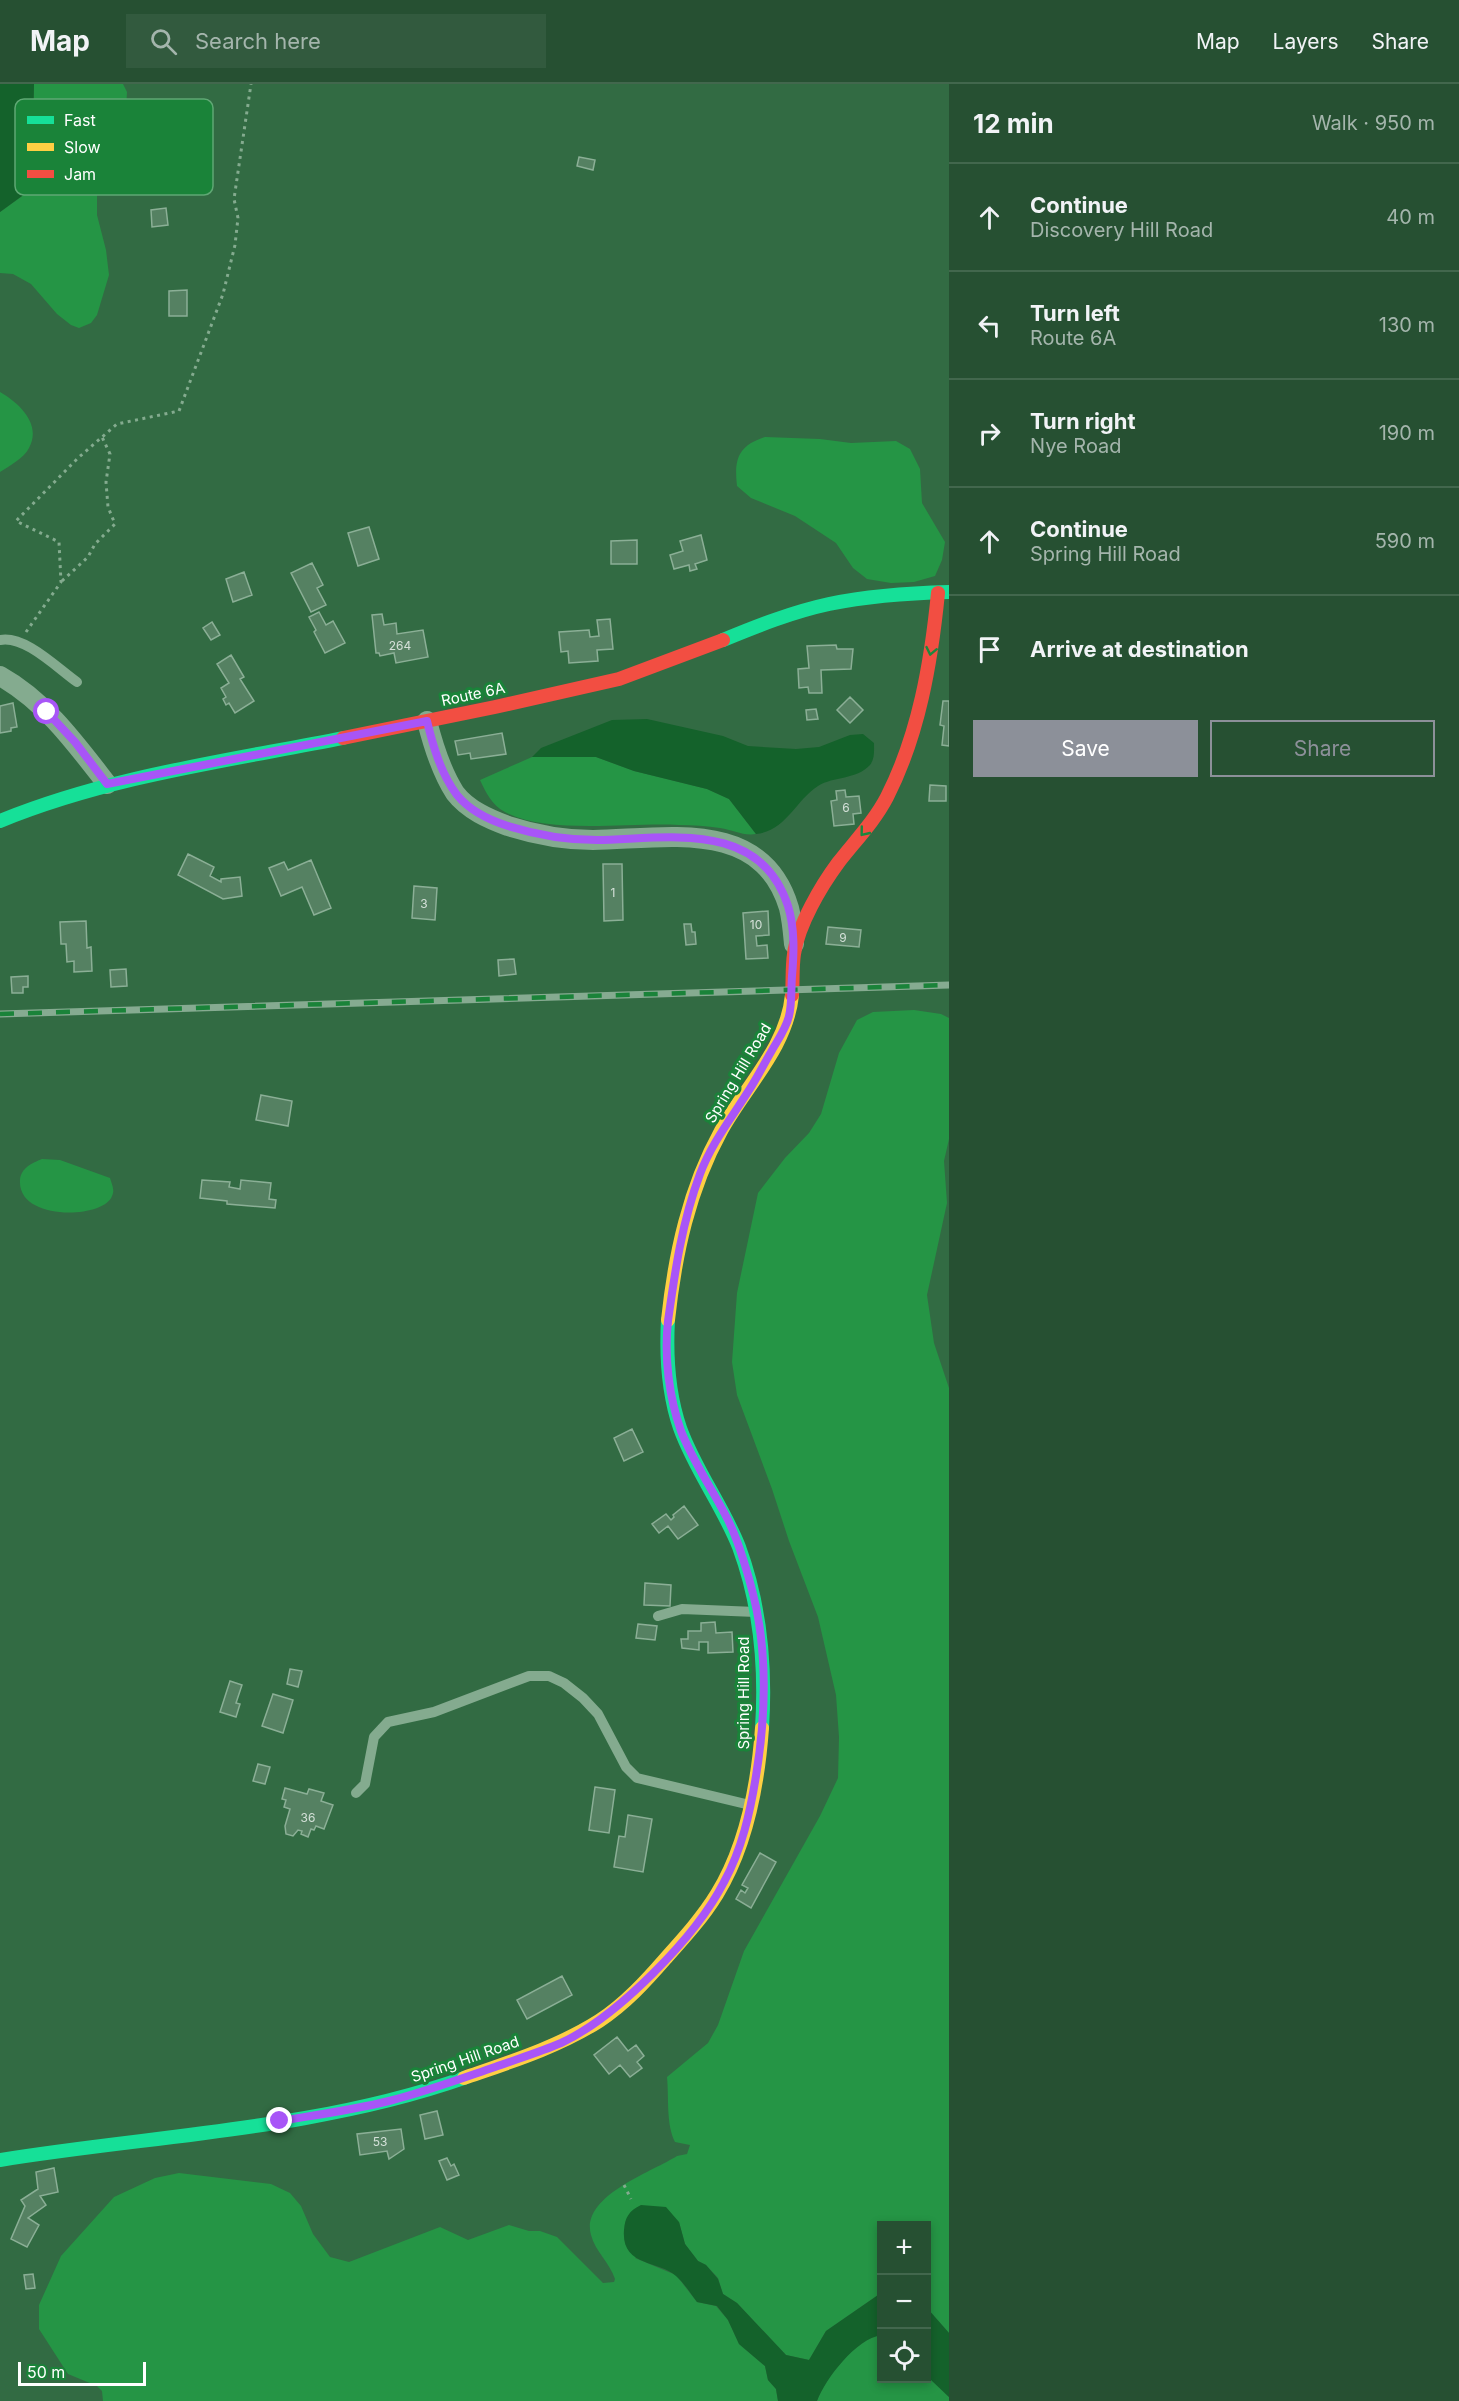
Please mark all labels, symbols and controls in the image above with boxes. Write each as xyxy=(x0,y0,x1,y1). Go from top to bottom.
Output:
search box xyxy=(126,14,546,68)
text: Map xyxy=(30,24,90,58)
icon: search xyxy=(147,25,180,58)
text: Search here xyxy=(195,28,321,54)
text: Map xyxy=(1196,29,1240,54)
text: Layers xyxy=(1273,29,1339,54)
text: Share xyxy=(1372,29,1429,54)
legend xyxy=(15,99,213,195)
text: 12 min xyxy=(973,108,1054,139)
text: Fast xyxy=(64,110,96,130)
text: Walk · 950 m xyxy=(1312,111,1435,135)
text: Slow xyxy=(64,137,101,157)
text: Jam xyxy=(64,164,96,184)
text: Continue xyxy=(1030,192,1128,218)
icon: ahead xyxy=(973,201,1006,234)
text: 40 m xyxy=(1386,205,1435,229)
text: Discovery Hill Road xyxy=(1030,218,1213,242)
text: Turn left xyxy=(1030,300,1120,326)
icon: left xyxy=(973,309,1006,342)
text: 130 m xyxy=(1379,313,1435,337)
text: Route 6A xyxy=(1030,326,1116,350)
text: Turn right xyxy=(1030,408,1136,434)
icon: right xyxy=(973,417,1006,450)
text: 190 m xyxy=(1379,421,1435,445)
text: Nye Road xyxy=(1030,434,1122,458)
text: Continue xyxy=(1030,516,1128,542)
icon: ahead xyxy=(973,525,1006,558)
text: 590 m xyxy=(1375,529,1435,553)
text: Spring Hill Road xyxy=(1030,542,1181,566)
icon: arrive xyxy=(973,633,1006,666)
text: Arrive at destination xyxy=(1030,636,1249,662)
house number: 264 xyxy=(389,638,412,653)
one-way arrow xyxy=(925,645,938,655)
street label: Route 6A xyxy=(439,678,507,710)
route start xyxy=(33,698,59,724)
button: Save xyxy=(973,720,1198,777)
button: Share xyxy=(1210,720,1435,777)
house number: 6 xyxy=(842,800,850,815)
one-way arrow xyxy=(861,825,872,836)
house number: 1 xyxy=(611,885,615,900)
house number: 3 xyxy=(420,896,428,911)
house number: 10 xyxy=(750,917,762,932)
house number: 9 xyxy=(839,930,847,945)
street label: Spring Hill Road xyxy=(701,1020,775,1126)
street label: Spring Hill Road xyxy=(734,1636,753,1750)
house number: 36 xyxy=(301,1810,315,1825)
street label: Spring Hill Road xyxy=(408,2032,522,2086)
route end xyxy=(266,2107,292,2133)
house number: 53 xyxy=(373,2134,387,2149)
map controls xyxy=(877,2221,931,2383)
button: + xyxy=(877,2221,931,2275)
button: − xyxy=(877,2275,931,2329)
button: locate xyxy=(877,2329,931,2383)
scale bar xyxy=(18,2359,146,2386)
text: 50 m xyxy=(27,2362,65,2382)

